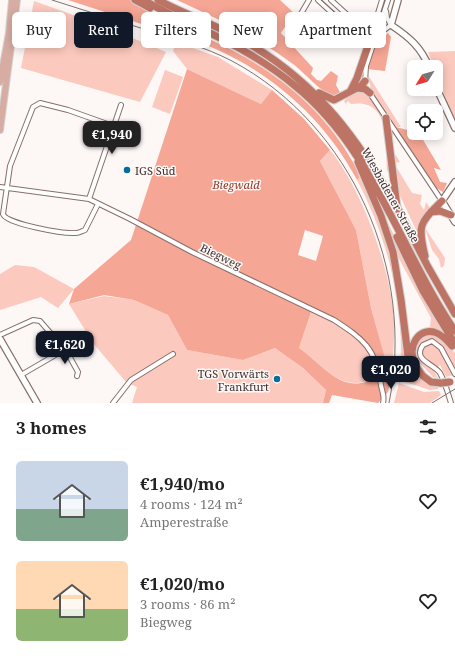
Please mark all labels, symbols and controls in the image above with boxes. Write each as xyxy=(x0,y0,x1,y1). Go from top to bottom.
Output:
chip: Buy xyxy=(12,12,66,48)
chip: Rent xyxy=(74,12,133,48)
chip: Filters xyxy=(141,12,211,48)
chip: New xyxy=(219,12,277,48)
chip: Apartment xyxy=(285,12,386,48)
north arrow xyxy=(407,60,443,96)
map controls xyxy=(407,60,443,140)
button: locate xyxy=(407,104,443,140)
pin: €1,940 xyxy=(79,121,145,155)
text: €1,940 xyxy=(92,125,132,143)
street label: Wiesbadener Straße xyxy=(359,145,423,245)
place label: IGS Süd xyxy=(135,163,176,178)
marker: IGS Süd xyxy=(122,165,132,175)
park label: Biegwald xyxy=(211,177,260,192)
street label: Biegweg xyxy=(198,240,244,272)
pin: €1,620 xyxy=(32,331,98,365)
text: €1,620 xyxy=(45,335,85,353)
pin: €1,020 xyxy=(358,356,424,390)
text: €1,020 xyxy=(371,360,411,378)
place label: TGS Vorwärts Frankfurt xyxy=(198,366,269,394)
marker: TGS Vorwärts Frankfurt xyxy=(272,374,282,384)
text: 3 homes xyxy=(16,416,86,439)
icon: filters xyxy=(417,416,439,438)
text: €1,940/mo xyxy=(140,472,225,495)
icon: home xyxy=(48,477,96,525)
icon: heart xyxy=(417,490,439,512)
text: 4 rooms · 124 m² xyxy=(140,495,243,513)
text: Amperestraße xyxy=(140,513,228,531)
text: €1,020/mo xyxy=(140,572,225,595)
icon: home xyxy=(48,577,96,625)
icon: heart xyxy=(417,590,439,612)
text: 3 rooms · 86 m² xyxy=(140,595,235,613)
text: Biegweg xyxy=(140,613,192,631)

